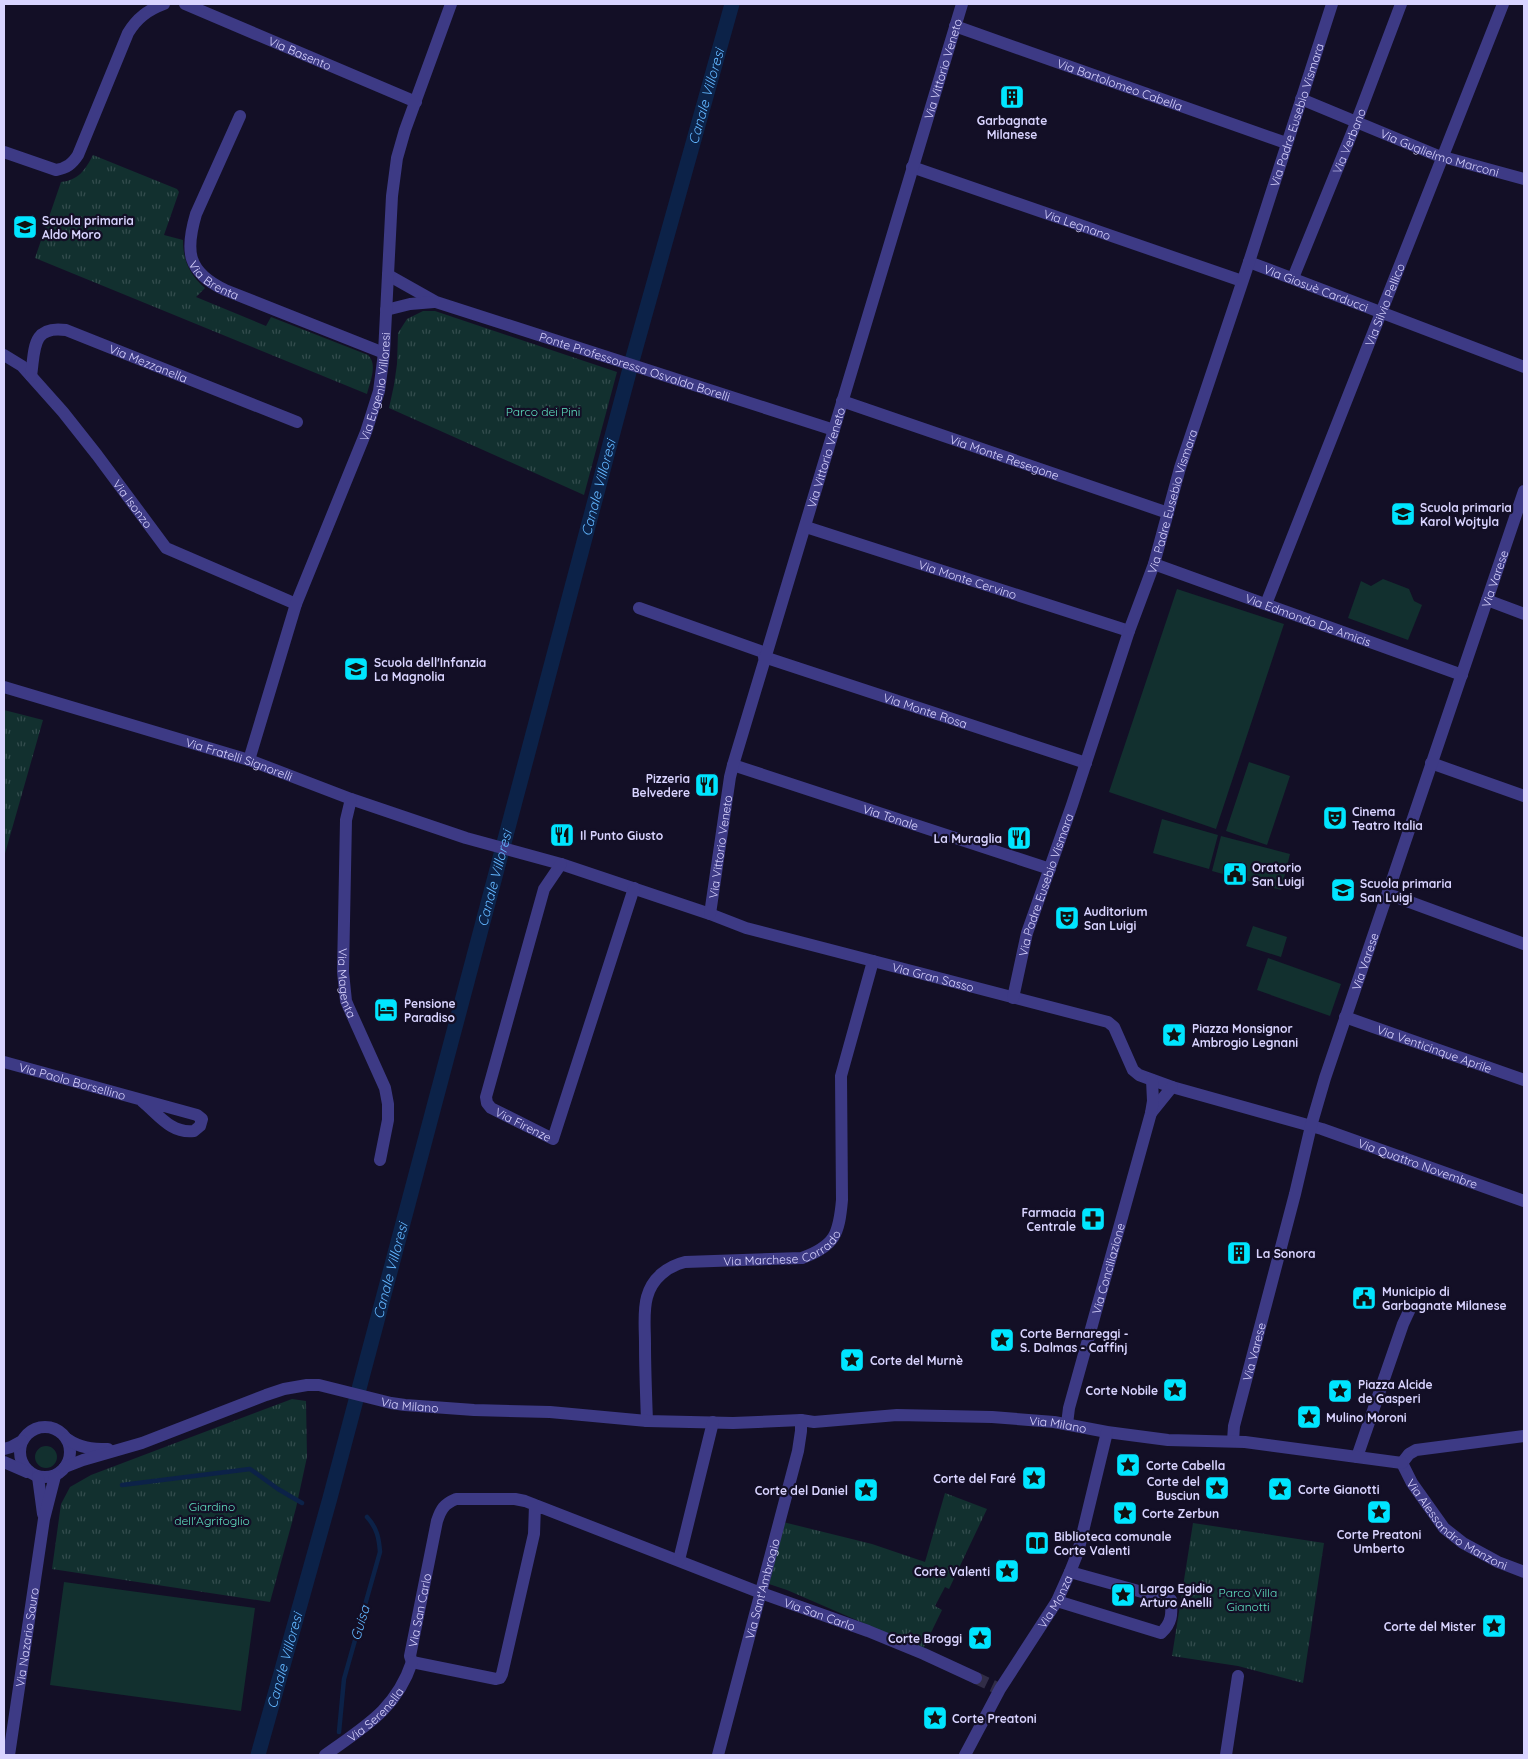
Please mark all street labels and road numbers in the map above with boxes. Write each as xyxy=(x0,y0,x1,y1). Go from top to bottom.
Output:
street label: Via Vittorio Veneto xyxy=(920,17,965,121)
street label: Via Basento xyxy=(266,33,334,73)
street label: Via Padre Eusebio Vismara xyxy=(1266,41,1326,188)
street label: Via Bartolomeo Cabella xyxy=(1055,55,1185,113)
street label: Via Verbano xyxy=(1329,106,1368,176)
street label: Via Guglielmo Marconi xyxy=(1378,125,1501,179)
street label: Via Legnano xyxy=(1042,206,1113,243)
street label: Via Brenta xyxy=(186,258,241,302)
street label: Via Giosuè Carducci xyxy=(1262,261,1371,314)
street label: Via Silvio Pellico xyxy=(1361,261,1407,348)
street label: Ponte Professoressa Osvalda Borelli xyxy=(538,328,732,404)
street label: Via Eugenio Villoresi xyxy=(356,332,393,443)
street label: Via Mezzanella xyxy=(107,341,190,385)
street label: Via Vittorio Veneto xyxy=(803,405,848,510)
street label: Via Padre Eusebio Vismara xyxy=(1144,427,1200,576)
street label: Via Monte Resegone xyxy=(948,431,1062,483)
street label: Via Isonzo xyxy=(110,476,156,531)
street label: Via Varese xyxy=(1478,548,1511,609)
street label: Via Monte Cervino xyxy=(917,556,1019,602)
street label: Via Edmondo De Amicis xyxy=(1243,590,1374,649)
street label: Via Monte Rosa xyxy=(882,689,969,731)
street label: Via Fratelli Signorelli xyxy=(184,734,295,784)
street label: Via Vittorio Veneto xyxy=(705,794,735,899)
street label: Via Tonale xyxy=(861,801,921,833)
street label: Via Padre Eusebio Vismara xyxy=(1015,811,1076,957)
street label: Via Varese xyxy=(1348,930,1381,992)
street label: Via Magenta xyxy=(335,948,360,1020)
street label: Via Gran Sasso xyxy=(891,959,976,994)
street label: Via Venticinque Aprile xyxy=(1375,1021,1494,1076)
street label: Via Paolo Borsellino xyxy=(17,1059,128,1103)
street label: Via Firenze xyxy=(493,1104,554,1145)
street label: Via Quattro Novembre xyxy=(1356,1135,1480,1192)
street label: Via Conciliazione xyxy=(1088,1221,1128,1316)
street label: Via Marchese Corrado xyxy=(723,1227,843,1268)
street label: Via Varese xyxy=(1239,1321,1268,1382)
street label: Via Milano xyxy=(379,1393,439,1415)
street label: Via Milano xyxy=(1029,1413,1088,1436)
street label: Via Alessandro Manzoni xyxy=(1404,1476,1510,1572)
street label: Via Sant'Ambrogio xyxy=(741,1537,782,1641)
street label: Via San Carlo xyxy=(404,1572,434,1648)
street label: Via Monza xyxy=(1034,1573,1075,1631)
street label: Via Nazario Sauro xyxy=(12,1587,41,1688)
street label: Via San Carlo xyxy=(782,1594,858,1633)
street label: Via Serenella xyxy=(344,1684,406,1745)

